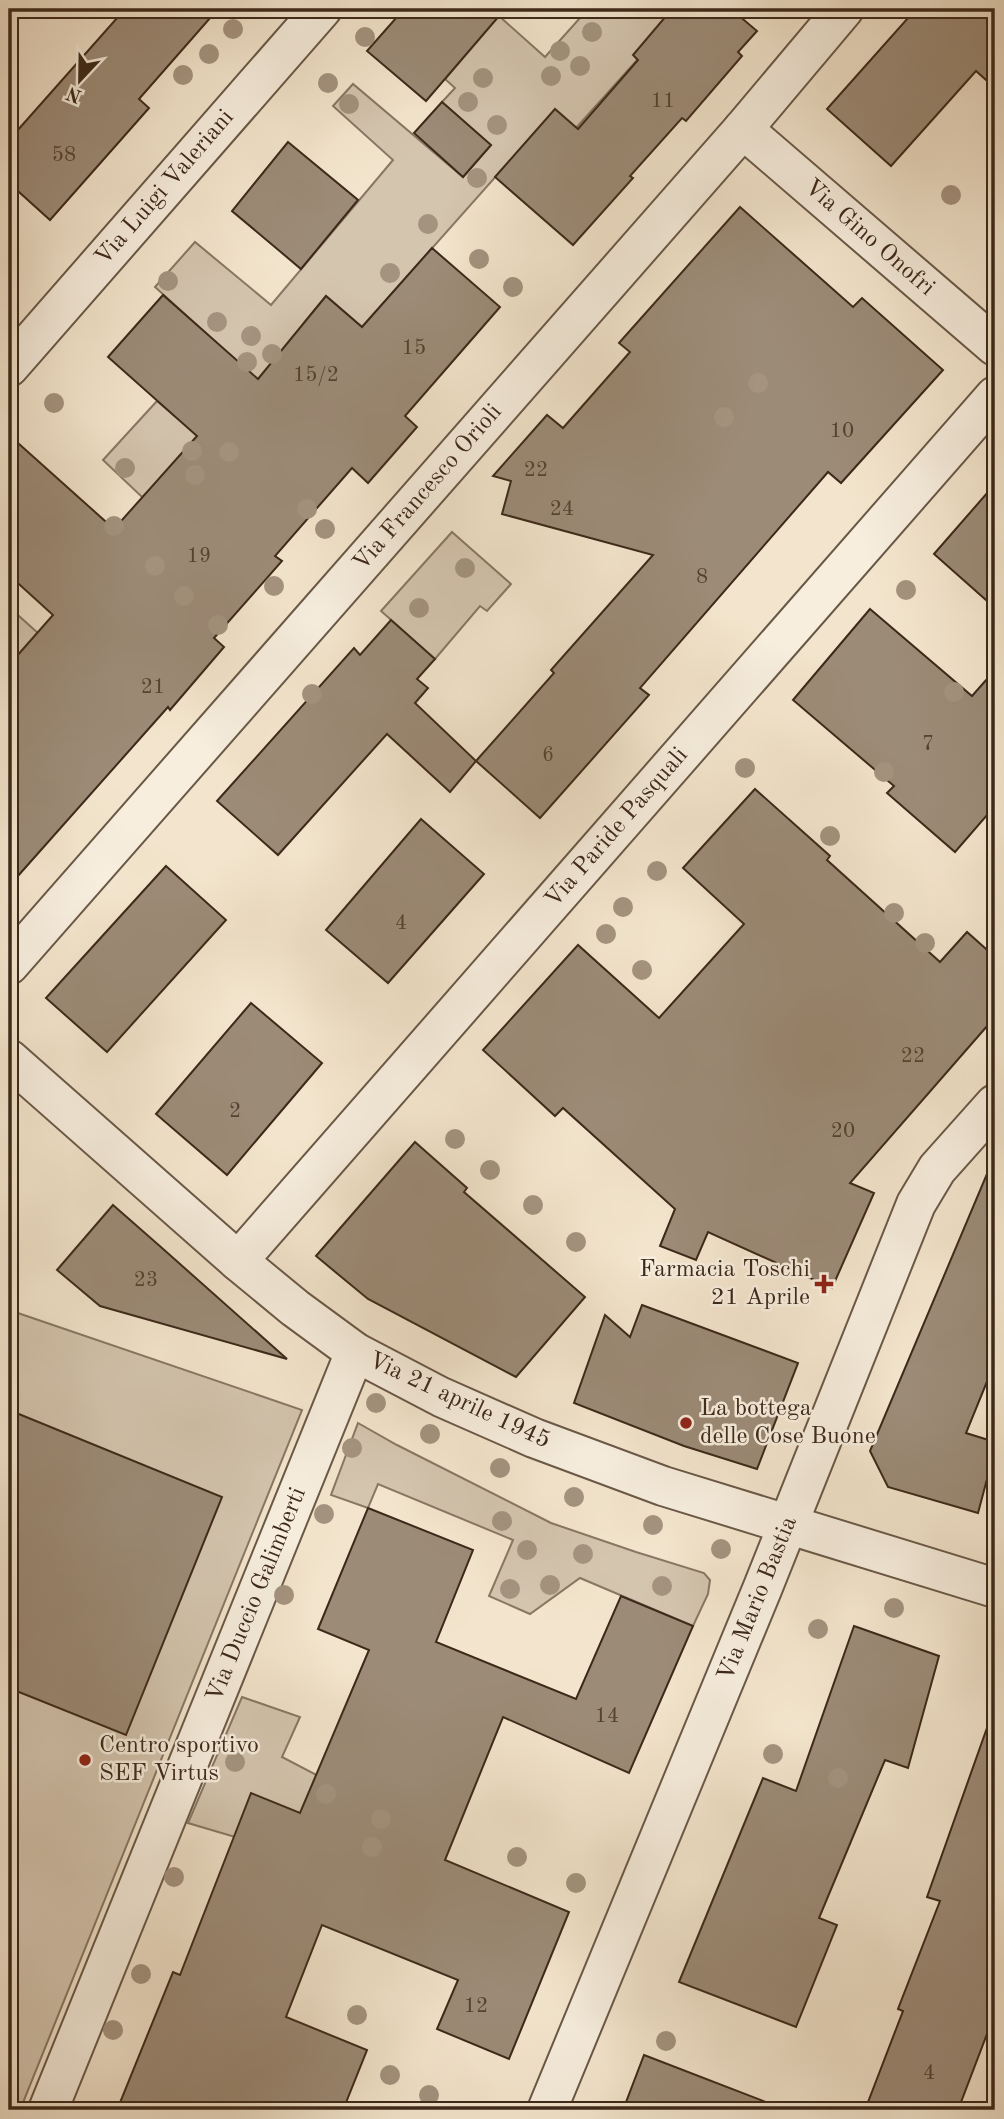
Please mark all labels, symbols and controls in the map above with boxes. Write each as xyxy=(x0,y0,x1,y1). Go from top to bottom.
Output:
north arrow xyxy=(46,46,116,116)
text: N xyxy=(64,82,85,105)
house number: 11 xyxy=(651,91,675,112)
street label: Via Luigi Valeriani xyxy=(91,106,239,270)
house number: 58 xyxy=(52,145,76,166)
street label: Via Gino Onofri xyxy=(799,175,939,301)
house number: 15 xyxy=(402,338,426,359)
house number: 15/2 xyxy=(293,365,339,386)
street label: Via Francesco Orioli xyxy=(349,400,507,576)
house number: 10 xyxy=(830,421,854,442)
house number: 22 xyxy=(524,460,548,481)
house number: 24 xyxy=(550,499,574,520)
house number: 19 xyxy=(187,546,211,567)
house number: 8 xyxy=(696,567,708,588)
house number: 21 xyxy=(141,677,165,698)
house number: 7 xyxy=(922,734,934,755)
street label: Via Paride Pasquali xyxy=(541,743,693,913)
house number: 6 xyxy=(542,745,554,766)
house number: 4 xyxy=(395,913,407,934)
house number: 22 xyxy=(901,1046,925,1067)
house number: 2 xyxy=(229,1101,241,1122)
house number: 20 xyxy=(831,1121,855,1142)
place label: Farmacia Toschi 21 Aprile xyxy=(639,1258,810,1310)
house number: 23 xyxy=(134,1270,158,1291)
marker: Farmacia Toschi 21 Aprile xyxy=(816,1276,832,1292)
street label: Via 21 aprile 1945 xyxy=(364,1348,554,1454)
place label: La bottega delle Cose Buone xyxy=(700,1397,876,1449)
marker: La bottega delle Cose Buone xyxy=(678,1415,694,1431)
street label: Via Duccio Galimberti xyxy=(203,1484,311,1706)
street label: Via Mario Bastia xyxy=(714,1513,802,1685)
house number: 14 xyxy=(595,1706,619,1727)
place label: Centro sportivo SEF Virtus xyxy=(99,1734,259,1786)
marker: Centro sportivo SEF Virtus xyxy=(77,1752,93,1768)
house number: 12 xyxy=(464,1996,488,2017)
house number: 4 xyxy=(923,2063,935,2084)

